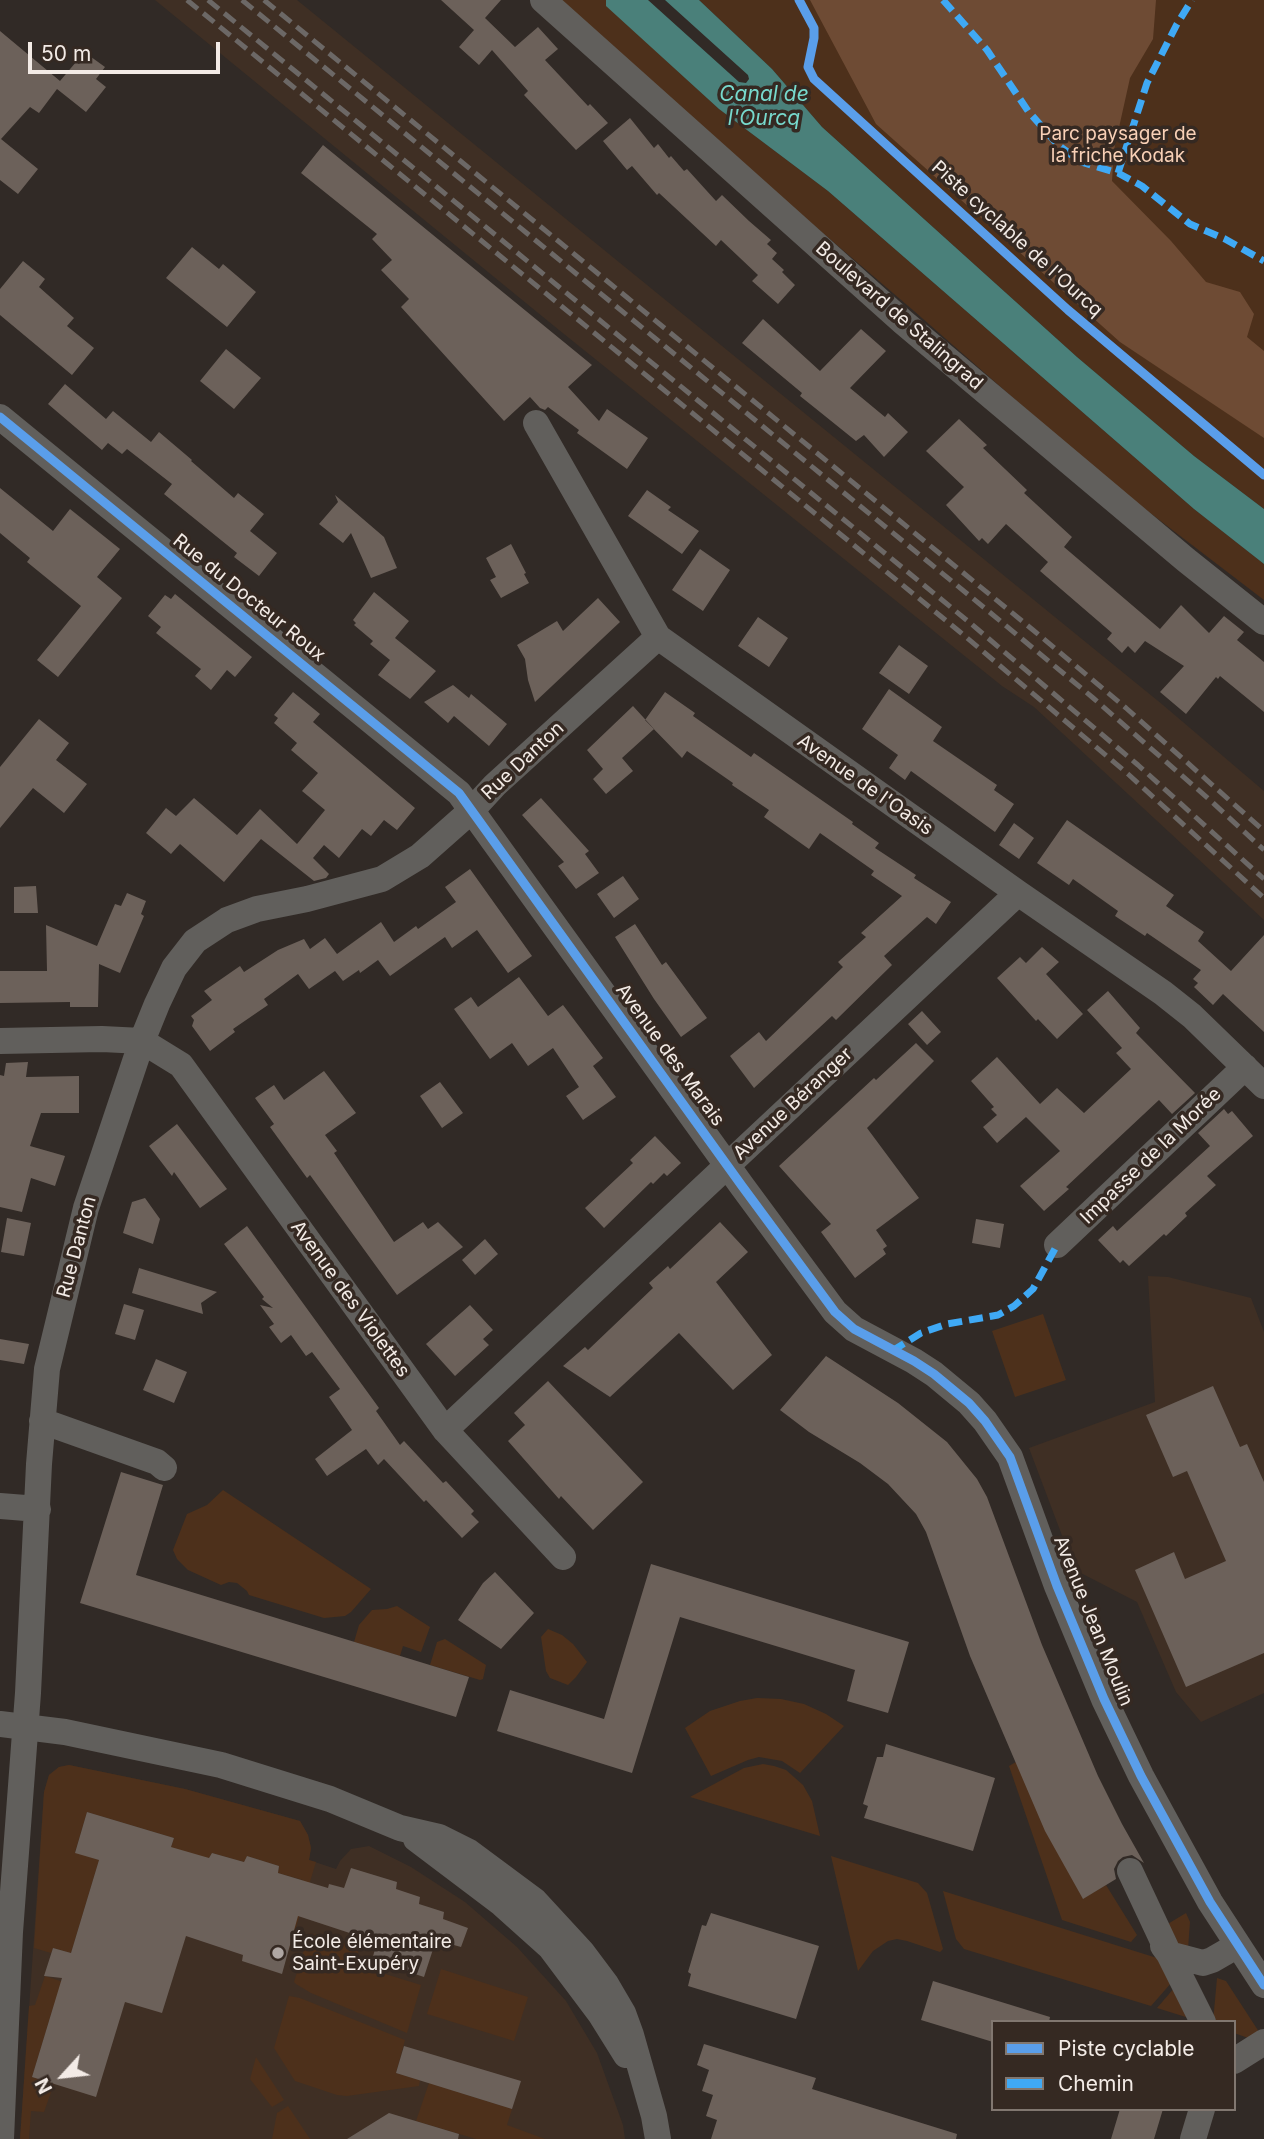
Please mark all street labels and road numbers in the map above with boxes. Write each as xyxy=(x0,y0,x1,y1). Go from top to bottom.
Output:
street label: Piste cyclable de l'Ourcq xyxy=(927,156,1107,322)
street label: Boulevard de Stalingrad xyxy=(811,237,987,395)
street label: Rue du Docteur Roux xyxy=(168,529,330,667)
street label: Rue Danton xyxy=(477,717,569,805)
street label: Avenue de l'Oasis xyxy=(793,730,937,840)
street label: Avenue des Marais xyxy=(611,979,729,1131)
street label: Avenue Béranger xyxy=(729,1043,857,1165)
street label: Impasse de la Morée xyxy=(1076,1083,1226,1229)
street label: Rue Danton xyxy=(53,1194,101,1300)
street label: Avenue des Violettes xyxy=(286,1216,414,1382)
street label: Avenue Jean Moulin xyxy=(1048,1533,1138,1709)

